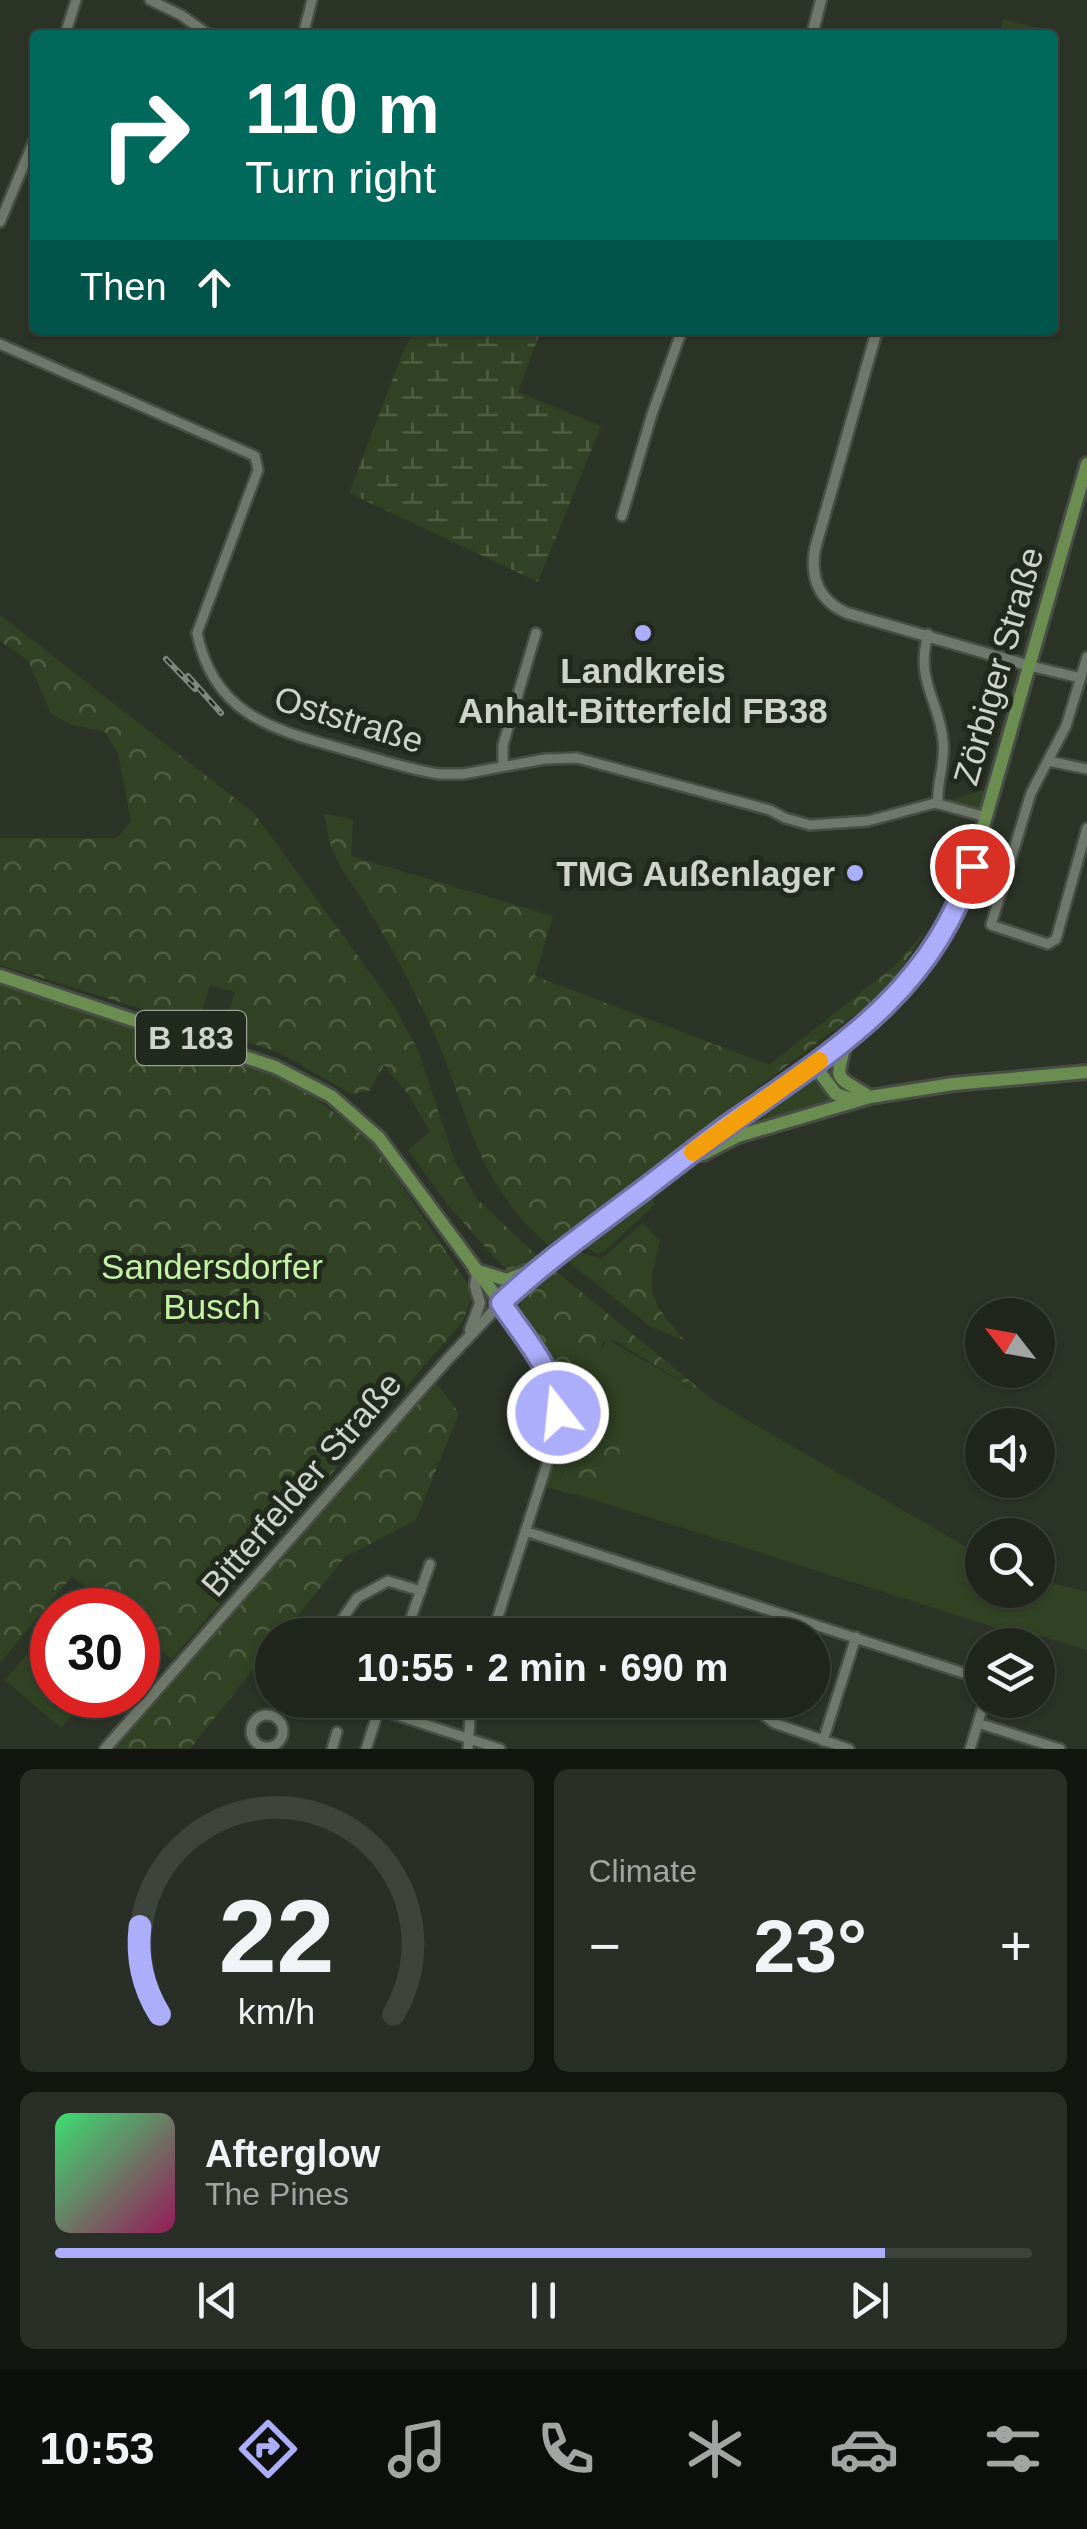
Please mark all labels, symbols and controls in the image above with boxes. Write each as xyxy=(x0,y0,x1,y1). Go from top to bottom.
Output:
icon: right xyxy=(80,70,210,200)
text: 110 m xyxy=(245,70,440,148)
text: Turn right xyxy=(245,152,436,203)
icon: ahead xyxy=(187,260,242,315)
text: Then xyxy=(80,266,167,308)
street label: Zörbiger Straße xyxy=(945,543,1051,789)
marker: Landkreis Anhalt-Bitterfeld FB38 xyxy=(632,622,654,644)
place label: Landkreis Anhalt-Bitterfeld FB38 xyxy=(458,651,828,730)
street label: Oststraße xyxy=(270,678,428,760)
pin xyxy=(930,824,1015,909)
icon: arrive xyxy=(945,839,1000,894)
place label: TMG Außenlager xyxy=(556,854,835,893)
marker: TMG Außenlager xyxy=(844,862,866,884)
road number: B 183 xyxy=(136,1011,246,1065)
park label: Sandersdorfer Busch xyxy=(101,1247,323,1326)
north arrow xyxy=(965,1298,1055,1388)
map controls xyxy=(965,1298,1055,1718)
position arrow xyxy=(506,1361,610,1465)
street label: Bitterfelder Straße xyxy=(193,1364,409,1604)
button: sound xyxy=(965,1408,1055,1498)
button: search xyxy=(965,1518,1055,1608)
speed limit sign: 30 xyxy=(30,1588,160,1718)
button: layers xyxy=(965,1628,1055,1718)
text: 10:55 · 2 min · 690 m xyxy=(357,1647,728,1689)
text: Climate xyxy=(589,1853,697,1889)
text: 22 xyxy=(219,1878,335,1994)
text: 23° xyxy=(754,1904,867,1988)
text: − xyxy=(589,1915,621,1977)
text: + xyxy=(1000,1915,1032,1977)
text: km/h xyxy=(238,1992,315,2032)
text: Afterglow xyxy=(205,2133,380,2175)
text: The Pines xyxy=(205,2176,349,2212)
icon: previous xyxy=(190,2273,245,2328)
icon: pause xyxy=(516,2273,571,2328)
icon: next xyxy=(842,2273,897,2328)
icon: directions xyxy=(233,2414,303,2484)
icon: music xyxy=(382,2414,452,2484)
icon: phone xyxy=(531,2414,601,2484)
icon: climate xyxy=(680,2414,750,2484)
icon: car xyxy=(829,2414,899,2484)
icon: filters xyxy=(978,2414,1048,2484)
text: 10:53 xyxy=(39,2423,155,2474)

